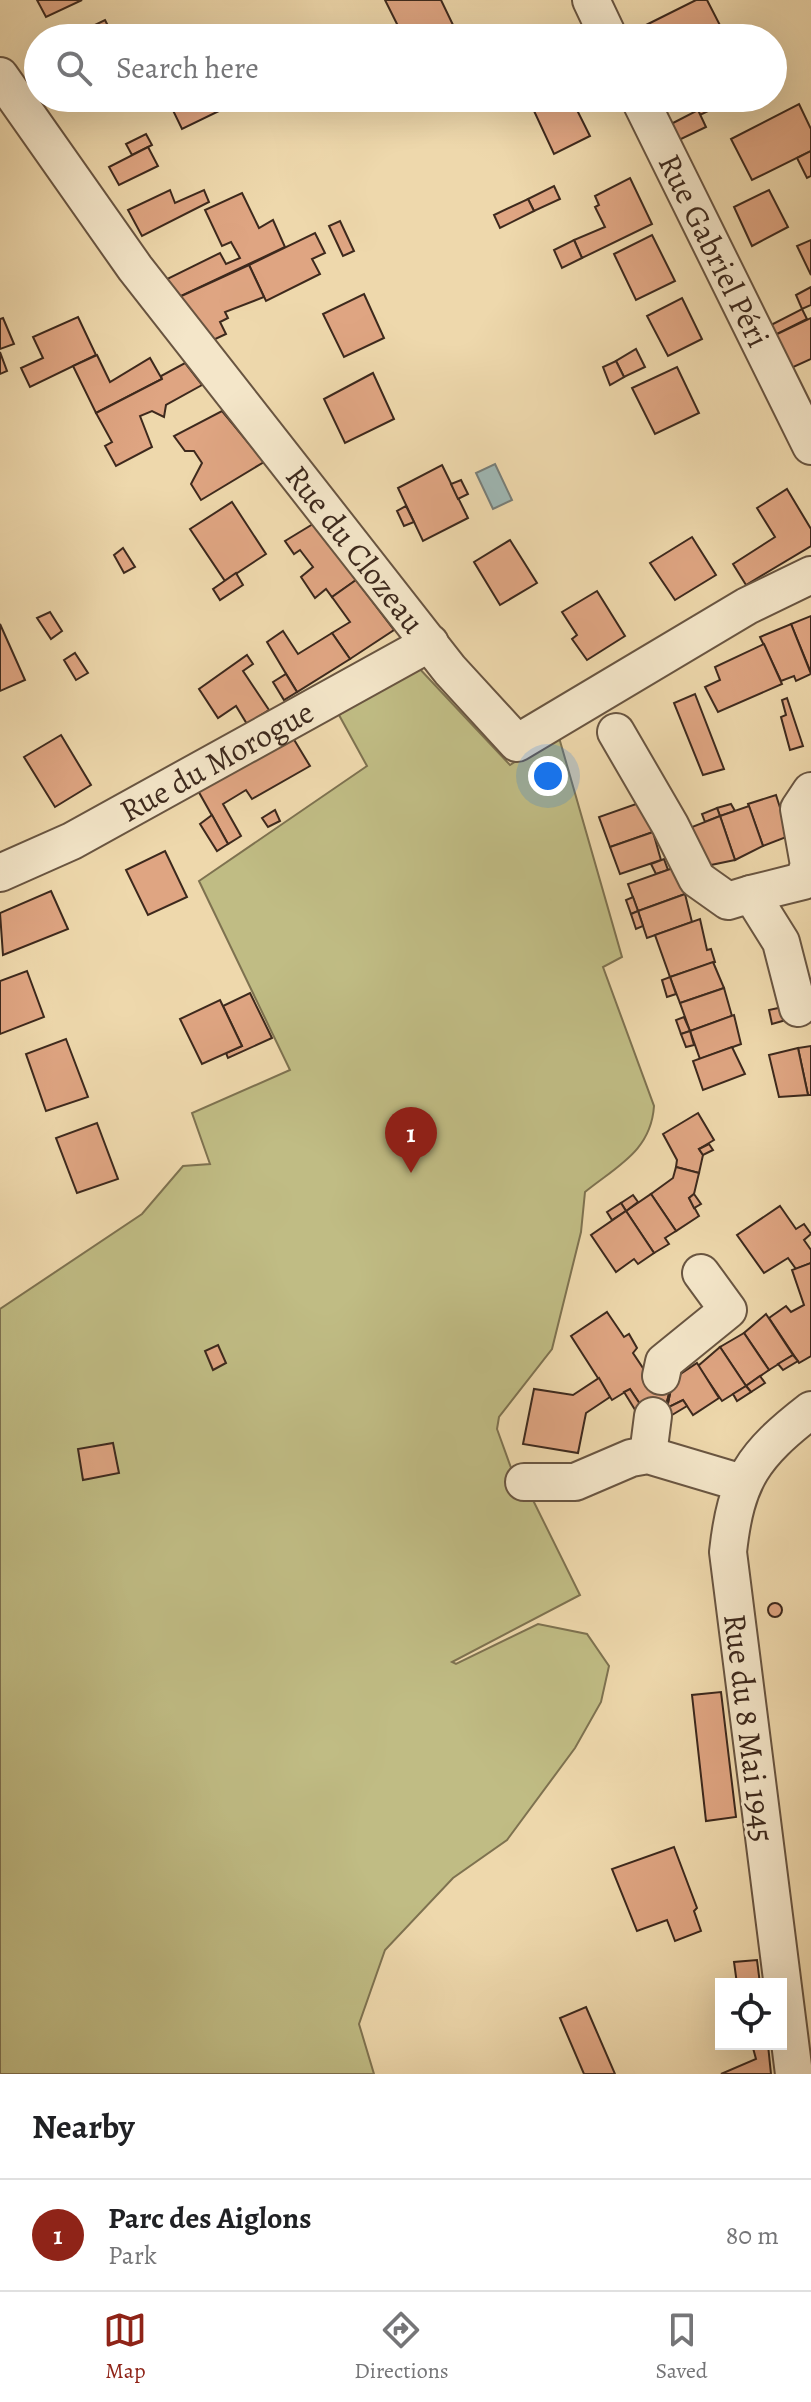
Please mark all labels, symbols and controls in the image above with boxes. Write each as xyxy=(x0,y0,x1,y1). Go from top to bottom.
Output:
search box xyxy=(24,24,787,112)
icon: search xyxy=(52,46,96,90)
text: Search here xyxy=(116,48,259,88)
street label: Rue Gabriel Péri xyxy=(648,146,781,354)
street label: Rue du Clozeau xyxy=(276,456,436,643)
street label: Rue du Morogue xyxy=(112,690,321,832)
your location xyxy=(528,756,568,796)
pin: 1 xyxy=(385,1107,437,1173)
street label: Rue du 8 Mai 1945 xyxy=(713,1611,785,1845)
map controls xyxy=(715,1978,787,2050)
button: locate xyxy=(715,1978,787,2050)
text: Nearby xyxy=(32,2103,135,2150)
text: Parc des Aiglons xyxy=(108,2198,311,2238)
text: 1 xyxy=(53,2218,63,2253)
text: 80 m xyxy=(726,2218,779,2253)
text: Park xyxy=(108,2238,157,2273)
tab: Map xyxy=(103,2308,147,2386)
tab: Directions xyxy=(354,2308,449,2386)
tab: Saved xyxy=(655,2308,708,2386)

